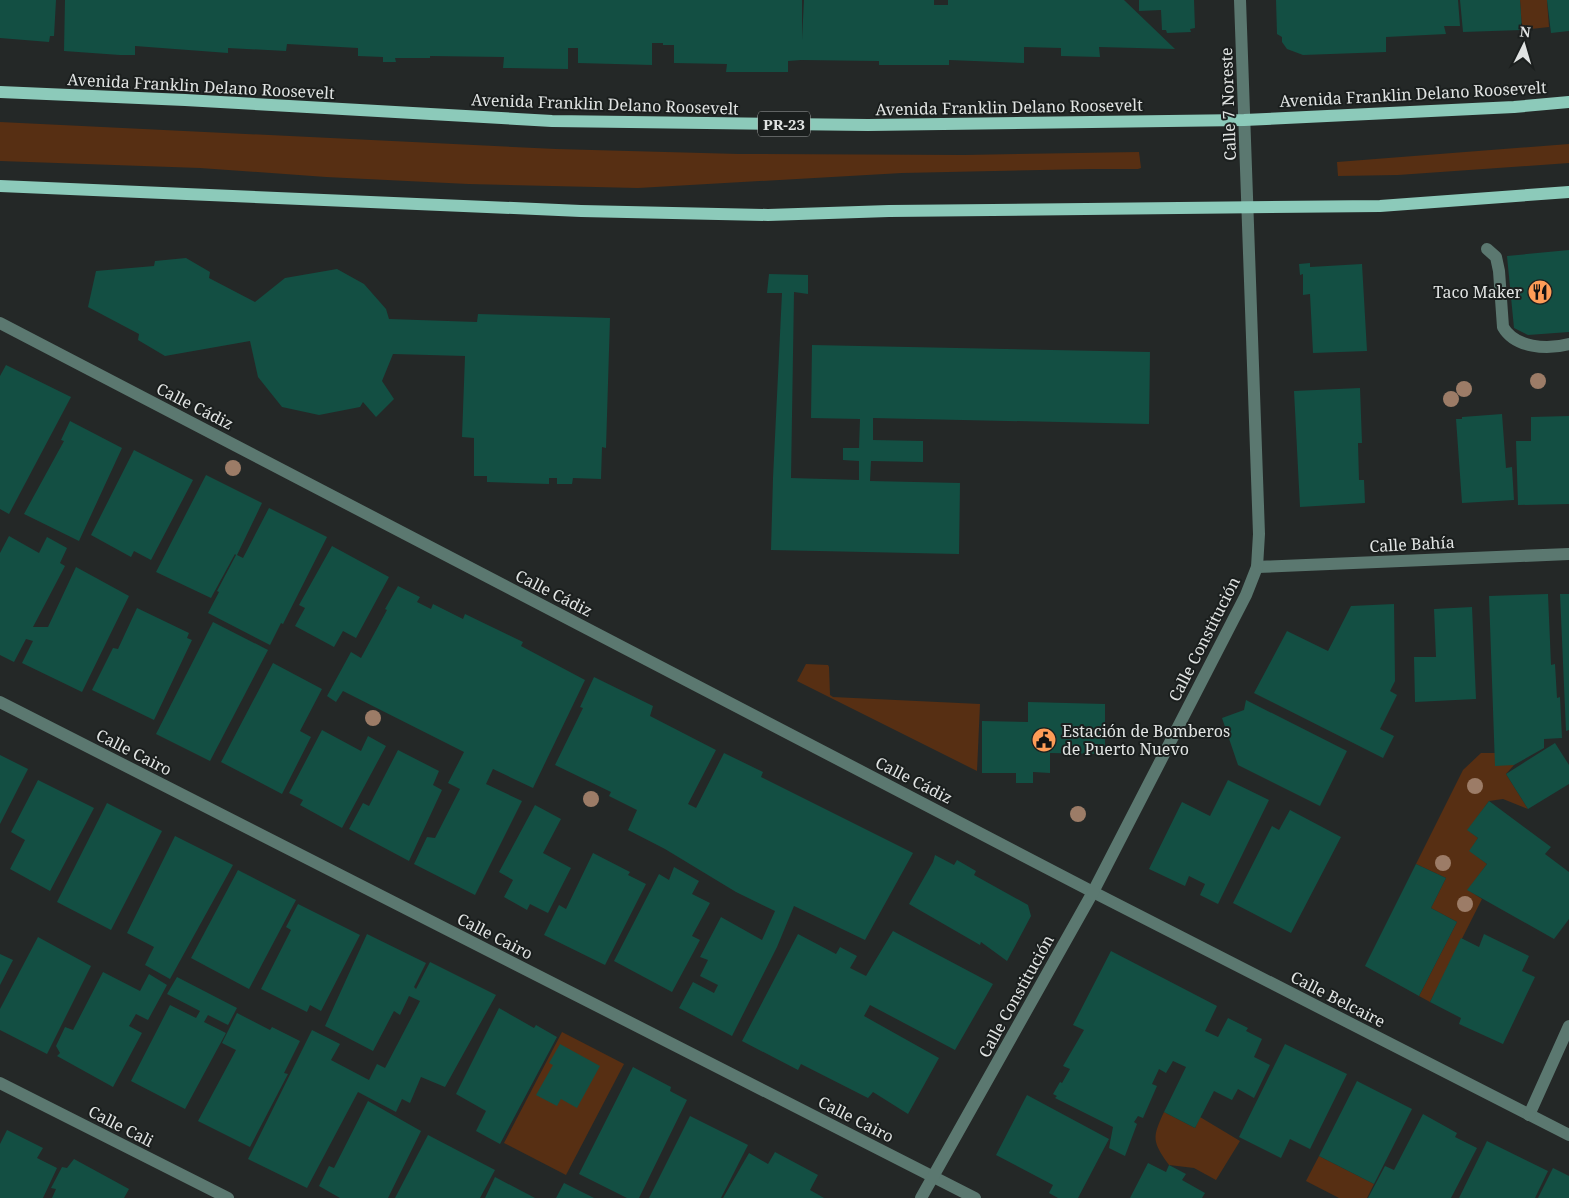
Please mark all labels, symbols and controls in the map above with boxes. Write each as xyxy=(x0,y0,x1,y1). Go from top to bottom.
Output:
north arrow xyxy=(1499,20,1549,70)
text: N xyxy=(1519,22,1532,41)
street label: Calle 7 Noreste xyxy=(1215,47,1241,161)
street label: Avenida Franklin Delano Roosevelt xyxy=(67,68,336,104)
street label: Avenida Franklin Delano Roosevelt xyxy=(1279,76,1548,112)
street label: Avenida Franklin Delano Roosevelt xyxy=(471,88,739,120)
street label: Avenida Franklin Delano Roosevelt xyxy=(875,94,1143,120)
road number: PR-23 xyxy=(758,112,810,136)
restaurant icon: Taco Maker xyxy=(1527,279,1553,305)
place label: Taco Maker xyxy=(1433,281,1522,303)
street label: Calle Cádiz xyxy=(153,377,237,435)
street label: Calle Bahía xyxy=(1369,531,1455,557)
street label: Calle Cádiz xyxy=(512,564,596,622)
street label: Calle Constitución xyxy=(1163,573,1245,705)
place label: Estación de Bomberos de Puerto Nuevo xyxy=(1062,720,1230,760)
street label: Calle Cairo xyxy=(92,724,176,780)
public building icon: Estación de Bomberos de Puerto Nuevo xyxy=(1031,727,1057,753)
street label: Calle Cádiz xyxy=(872,751,956,809)
street label: Calle Cairo xyxy=(453,908,537,964)
street label: Calle Constitución xyxy=(973,931,1059,1061)
street label: Calle Belcaire xyxy=(1287,966,1389,1032)
street label: Calle Cairo xyxy=(814,1091,898,1147)
street label: Calle Cali xyxy=(85,1100,157,1152)

